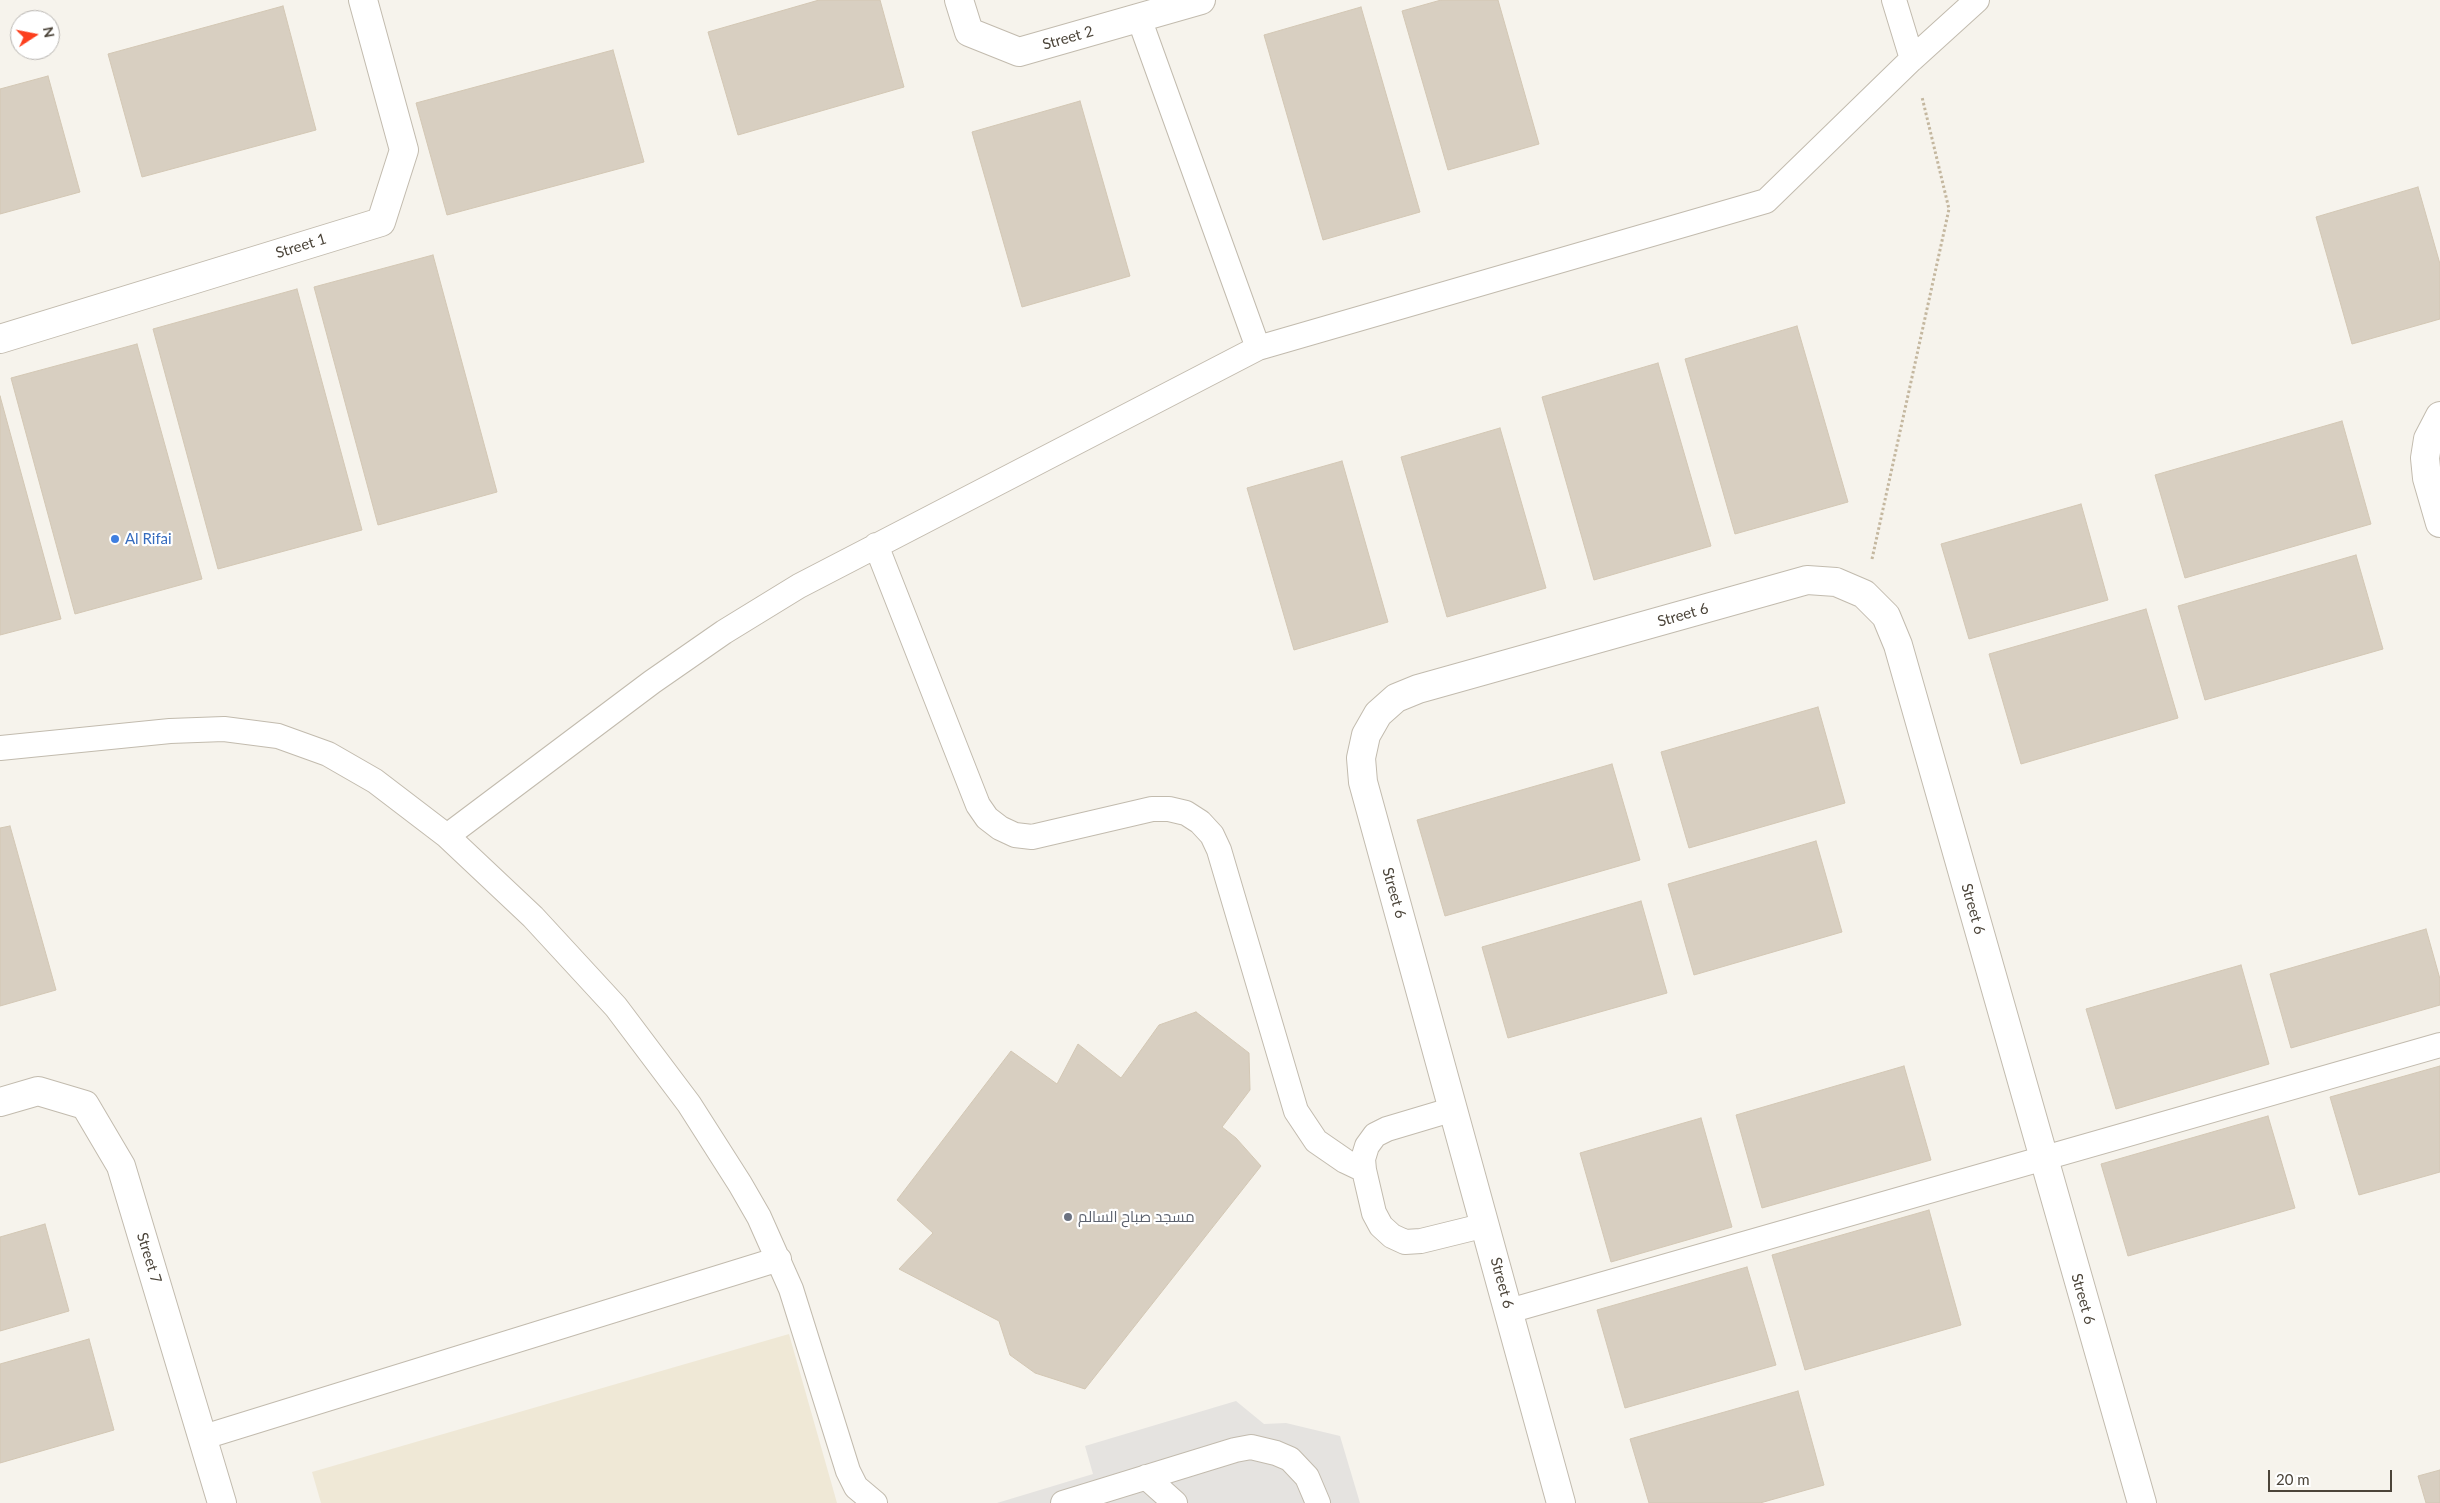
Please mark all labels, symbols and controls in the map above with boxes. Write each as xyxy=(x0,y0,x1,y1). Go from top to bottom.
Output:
north arrow xyxy=(10,10,60,60)
street label: Street 2 xyxy=(1041,22,1095,54)
text: N xyxy=(40,25,59,39)
street label: Street 1 xyxy=(273,230,329,262)
place label: Al Rifai xyxy=(125,530,172,548)
marker: Al Rifai xyxy=(109,533,121,545)
street label: Street 6 xyxy=(1656,599,1710,631)
street label: Street 6 xyxy=(1378,866,1410,920)
street label: Street 6 xyxy=(1957,882,1989,936)
place label: مسجد صباح السالم xyxy=(1078,1208,1195,1226)
marker: مسجد صباح السالم xyxy=(1062,1211,1074,1223)
street label: Street 7 xyxy=(133,1230,165,1286)
street label: Street 6 xyxy=(1487,1256,1517,1310)
street label: Street 6 xyxy=(2067,1272,2099,1326)
scale bar xyxy=(2270,1460,2394,1492)
text: 20 m xyxy=(2276,1470,2310,1488)

